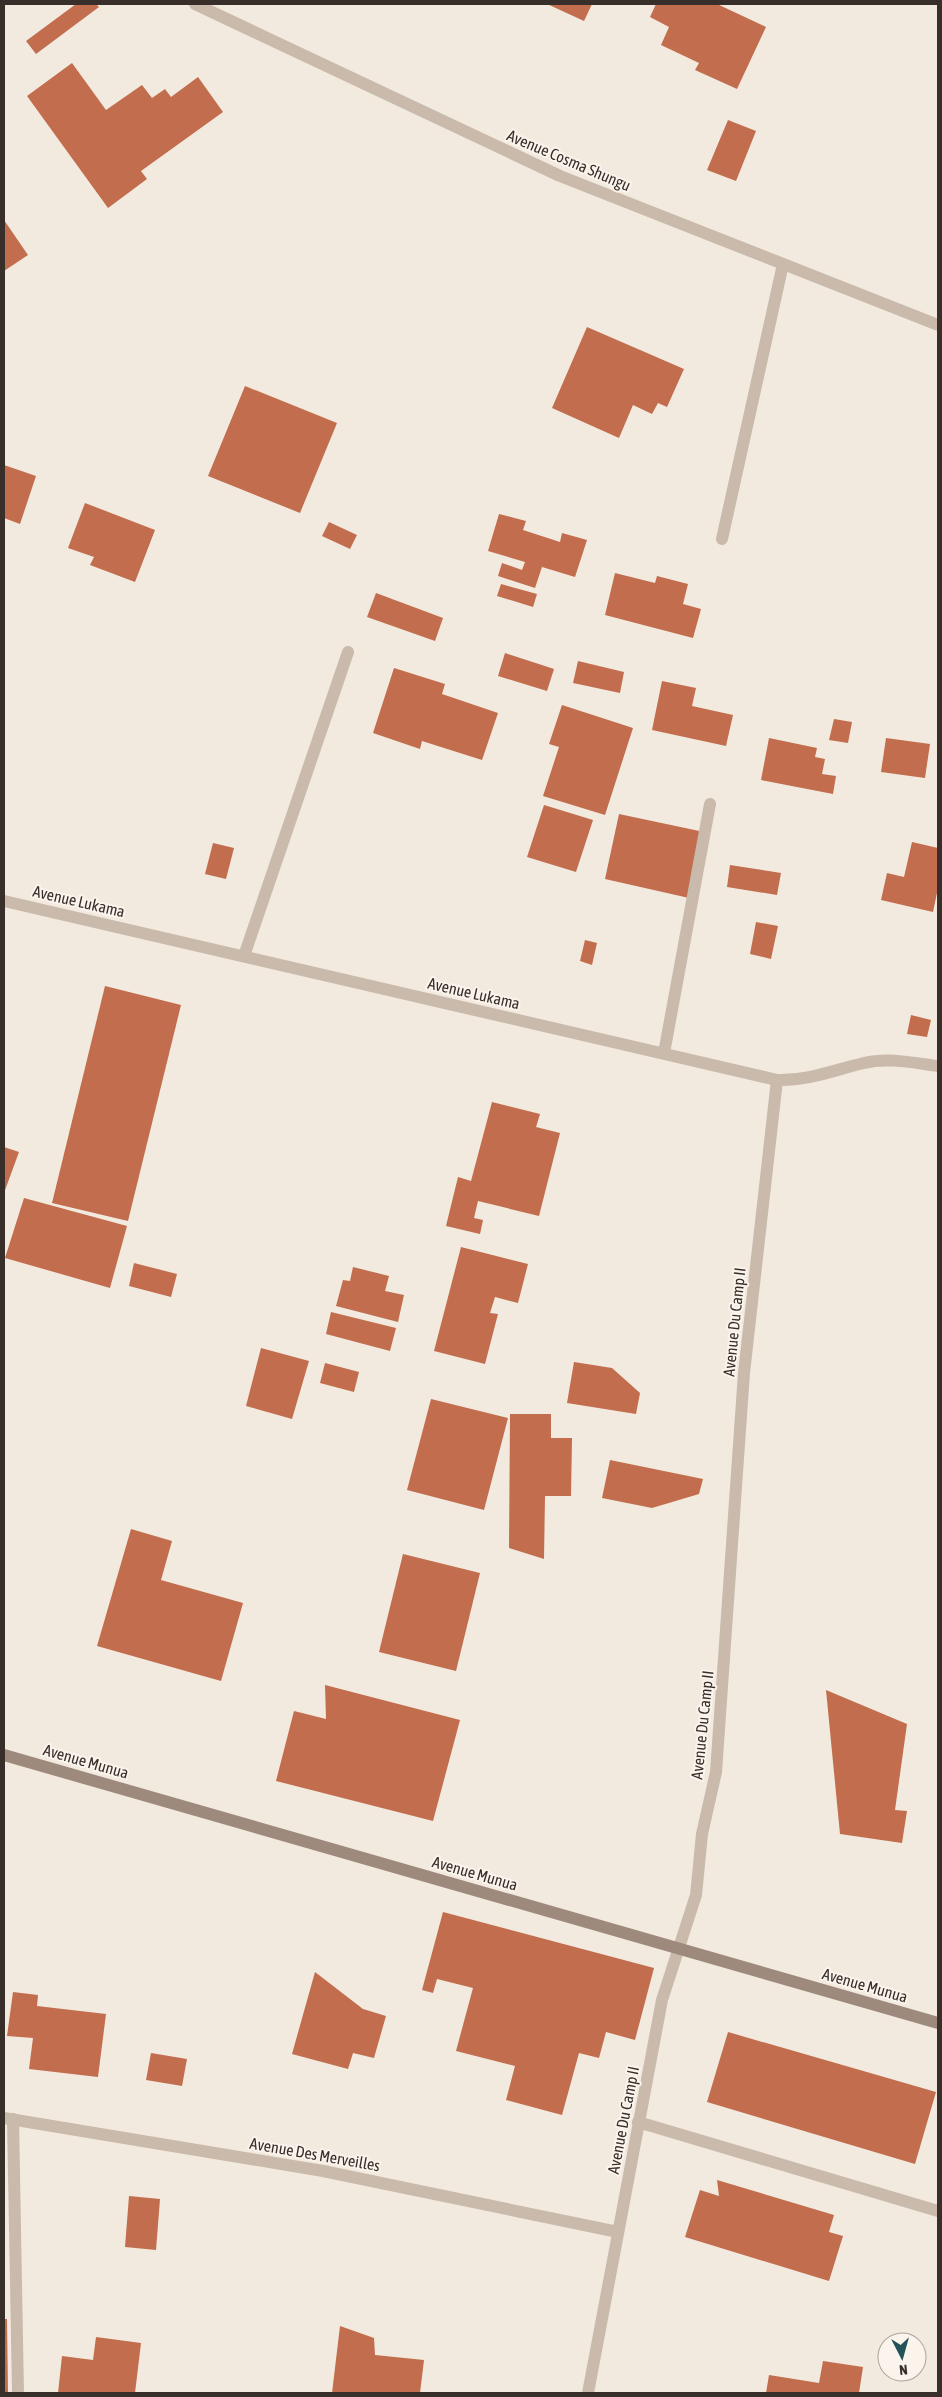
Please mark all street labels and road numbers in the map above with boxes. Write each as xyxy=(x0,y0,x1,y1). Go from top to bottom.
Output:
street label: Avenue Cosma Shungu xyxy=(504,126,634,195)
street label: Avenue Lukama xyxy=(31,882,127,920)
street label: Avenue Lukama xyxy=(426,974,522,1012)
street label: Avenue Du Camp II xyxy=(719,1267,750,1377)
street label: Avenue Du Camp II xyxy=(687,1670,718,1780)
street label: Avenue Munua xyxy=(41,1740,131,1782)
street label: Avenue Munua xyxy=(430,1852,520,1894)
street label: Avenue Munua xyxy=(820,1964,910,2006)
street label: Avenue Du Camp II xyxy=(604,2065,643,2176)
street label: Avenue Des Merveilles xyxy=(249,2134,382,2174)

